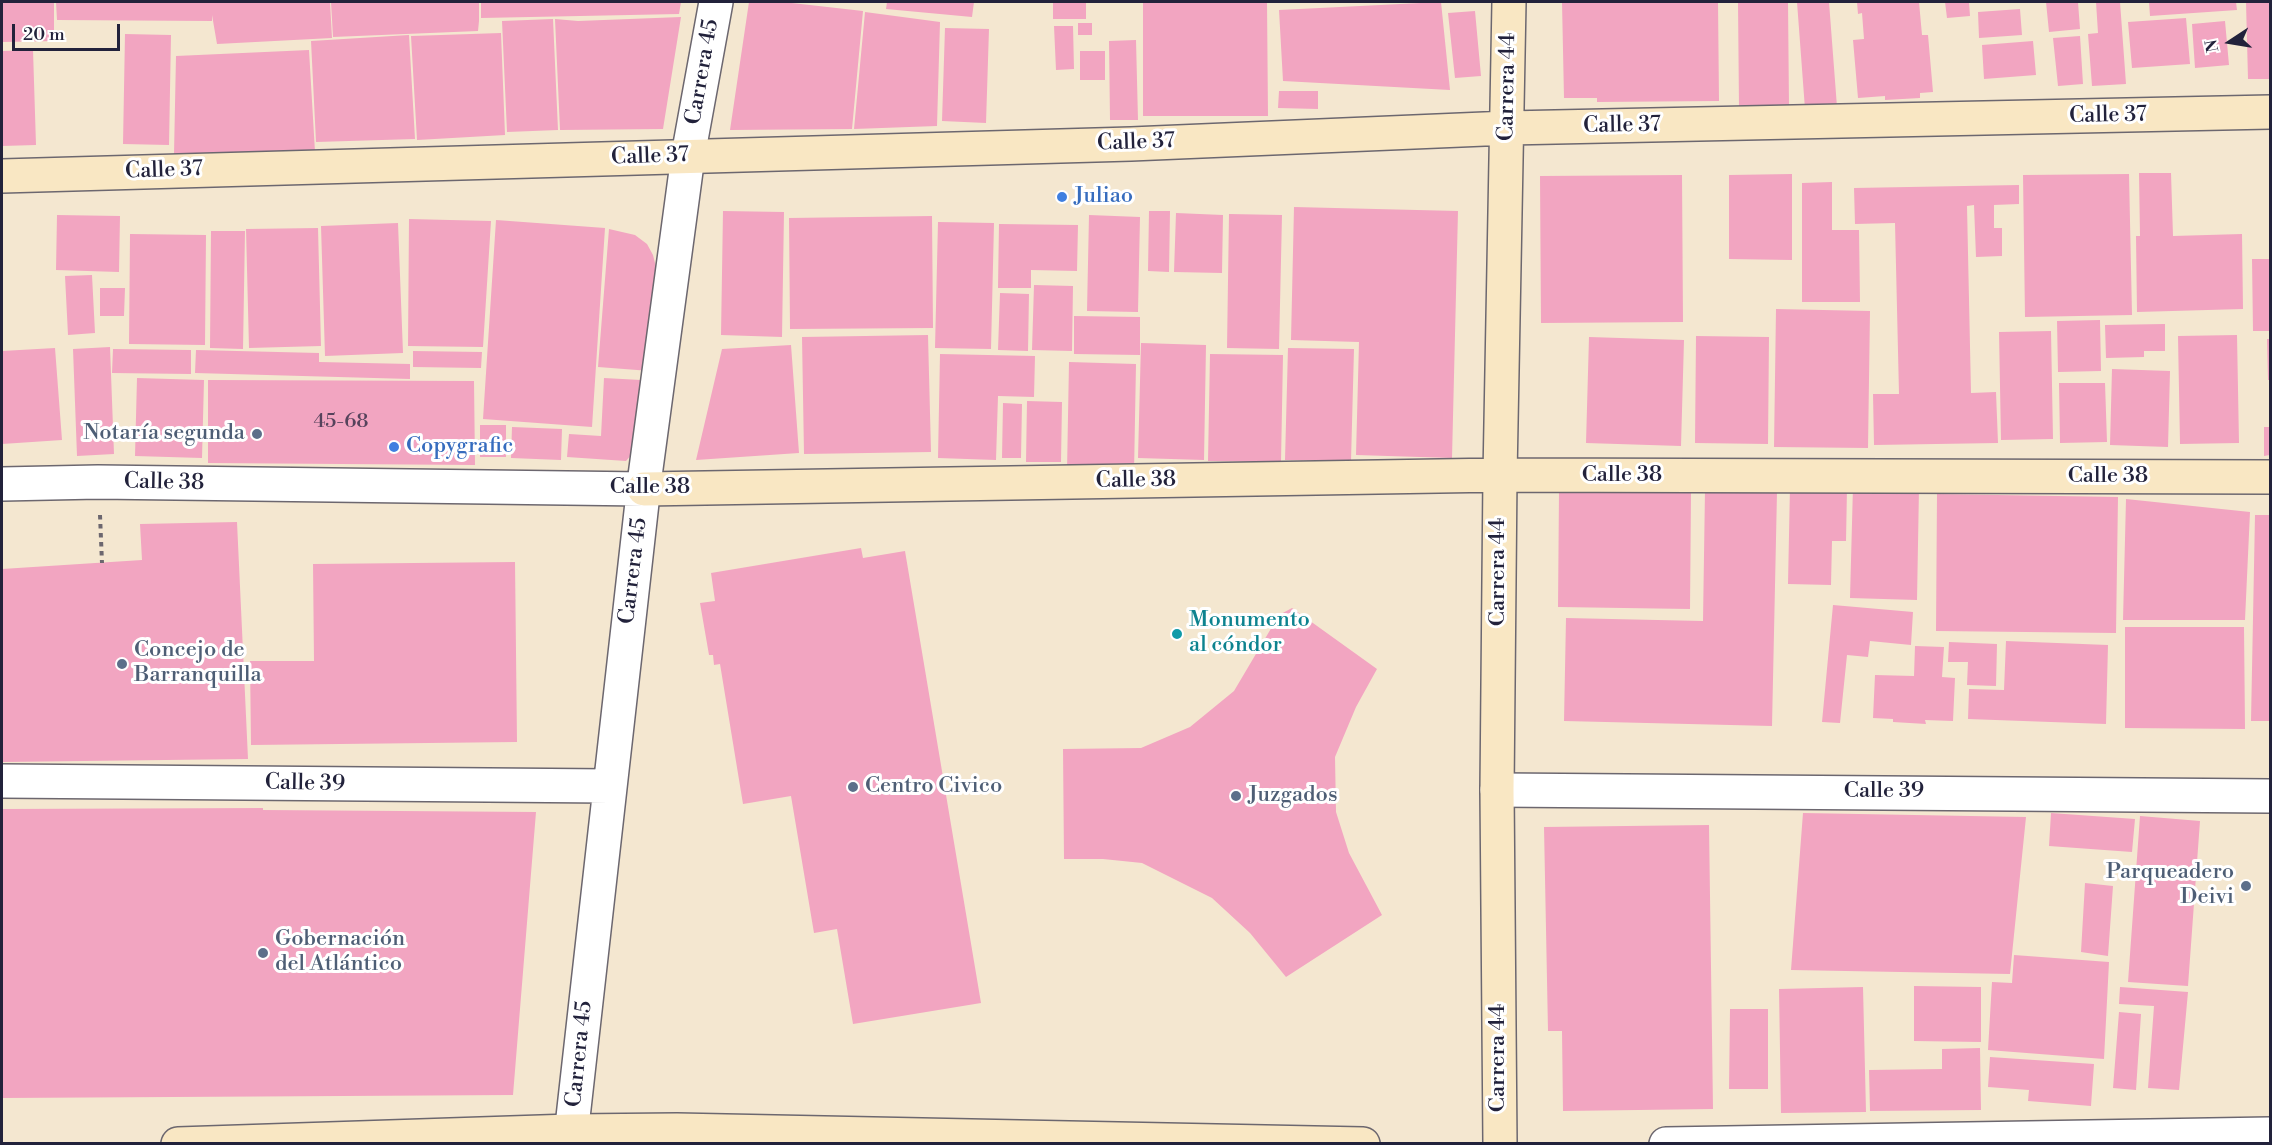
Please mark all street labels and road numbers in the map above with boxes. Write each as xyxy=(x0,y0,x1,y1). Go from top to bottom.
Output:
street label: Carrera 45 xyxy=(681,17,725,127)
street label: Carrera 44 xyxy=(1494,33,1522,141)
street label: Calle 37 xyxy=(2069,102,2147,130)
street label: Calle 37 xyxy=(1583,112,1661,140)
street label: Calle 37 xyxy=(1097,128,1175,158)
street label: Calle 37 xyxy=(611,142,689,172)
street label: Calle 37 xyxy=(125,156,203,186)
street label: Calle 38 xyxy=(1582,463,1662,489)
street label: Calle 38 xyxy=(2068,464,2148,490)
street label: Calle 38 xyxy=(1096,467,1176,495)
street label: Calle 38 xyxy=(124,469,204,497)
street label: Calle 38 xyxy=(610,475,690,501)
street label: Carrera 45 xyxy=(614,516,654,626)
street label: Carrera 44 xyxy=(1486,518,1512,626)
street label: Calle 39 xyxy=(265,770,345,798)
street label: Calle 39 xyxy=(1844,779,1924,805)
street label: Carrera 45 xyxy=(561,999,599,1109)
street label: Carrera 44 xyxy=(1486,1004,1512,1112)

